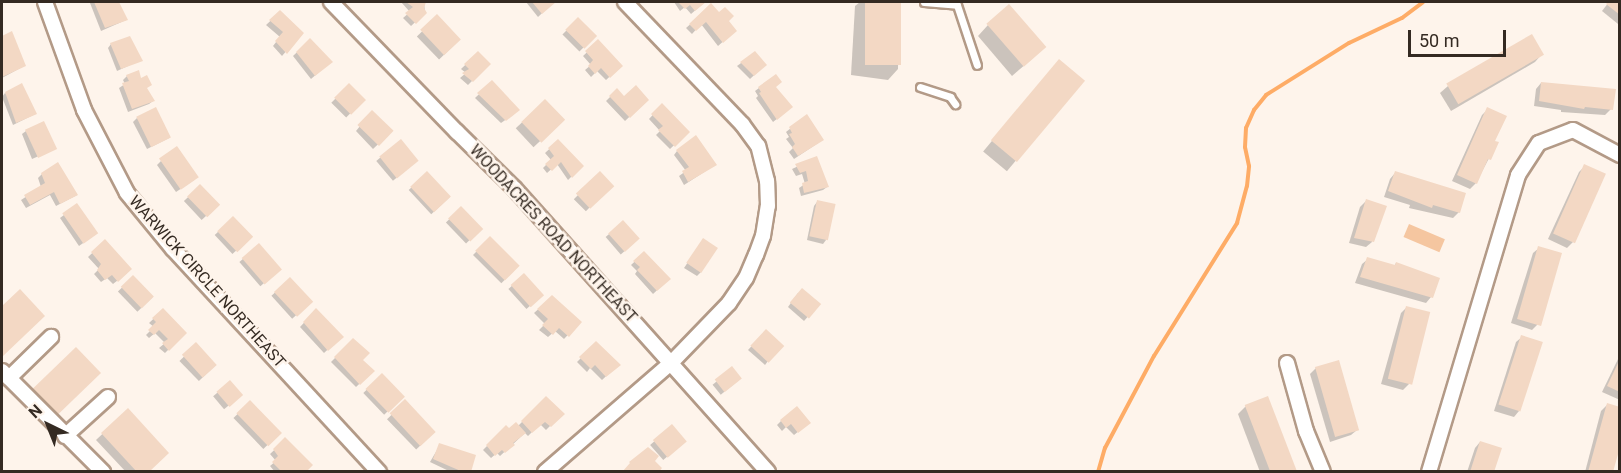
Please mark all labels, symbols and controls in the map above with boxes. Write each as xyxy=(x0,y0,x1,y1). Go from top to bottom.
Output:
scale bar xyxy=(1411,18,1508,56)
text: 50 m xyxy=(1419,30,1459,51)
street label: WOODACRES ROAD NORTHEAST xyxy=(465,141,641,327)
street label: WARWICK CIRCLE NORTHEAST xyxy=(125,192,289,372)
north arrow xyxy=(18,395,78,455)
text: N xyxy=(25,401,46,422)

